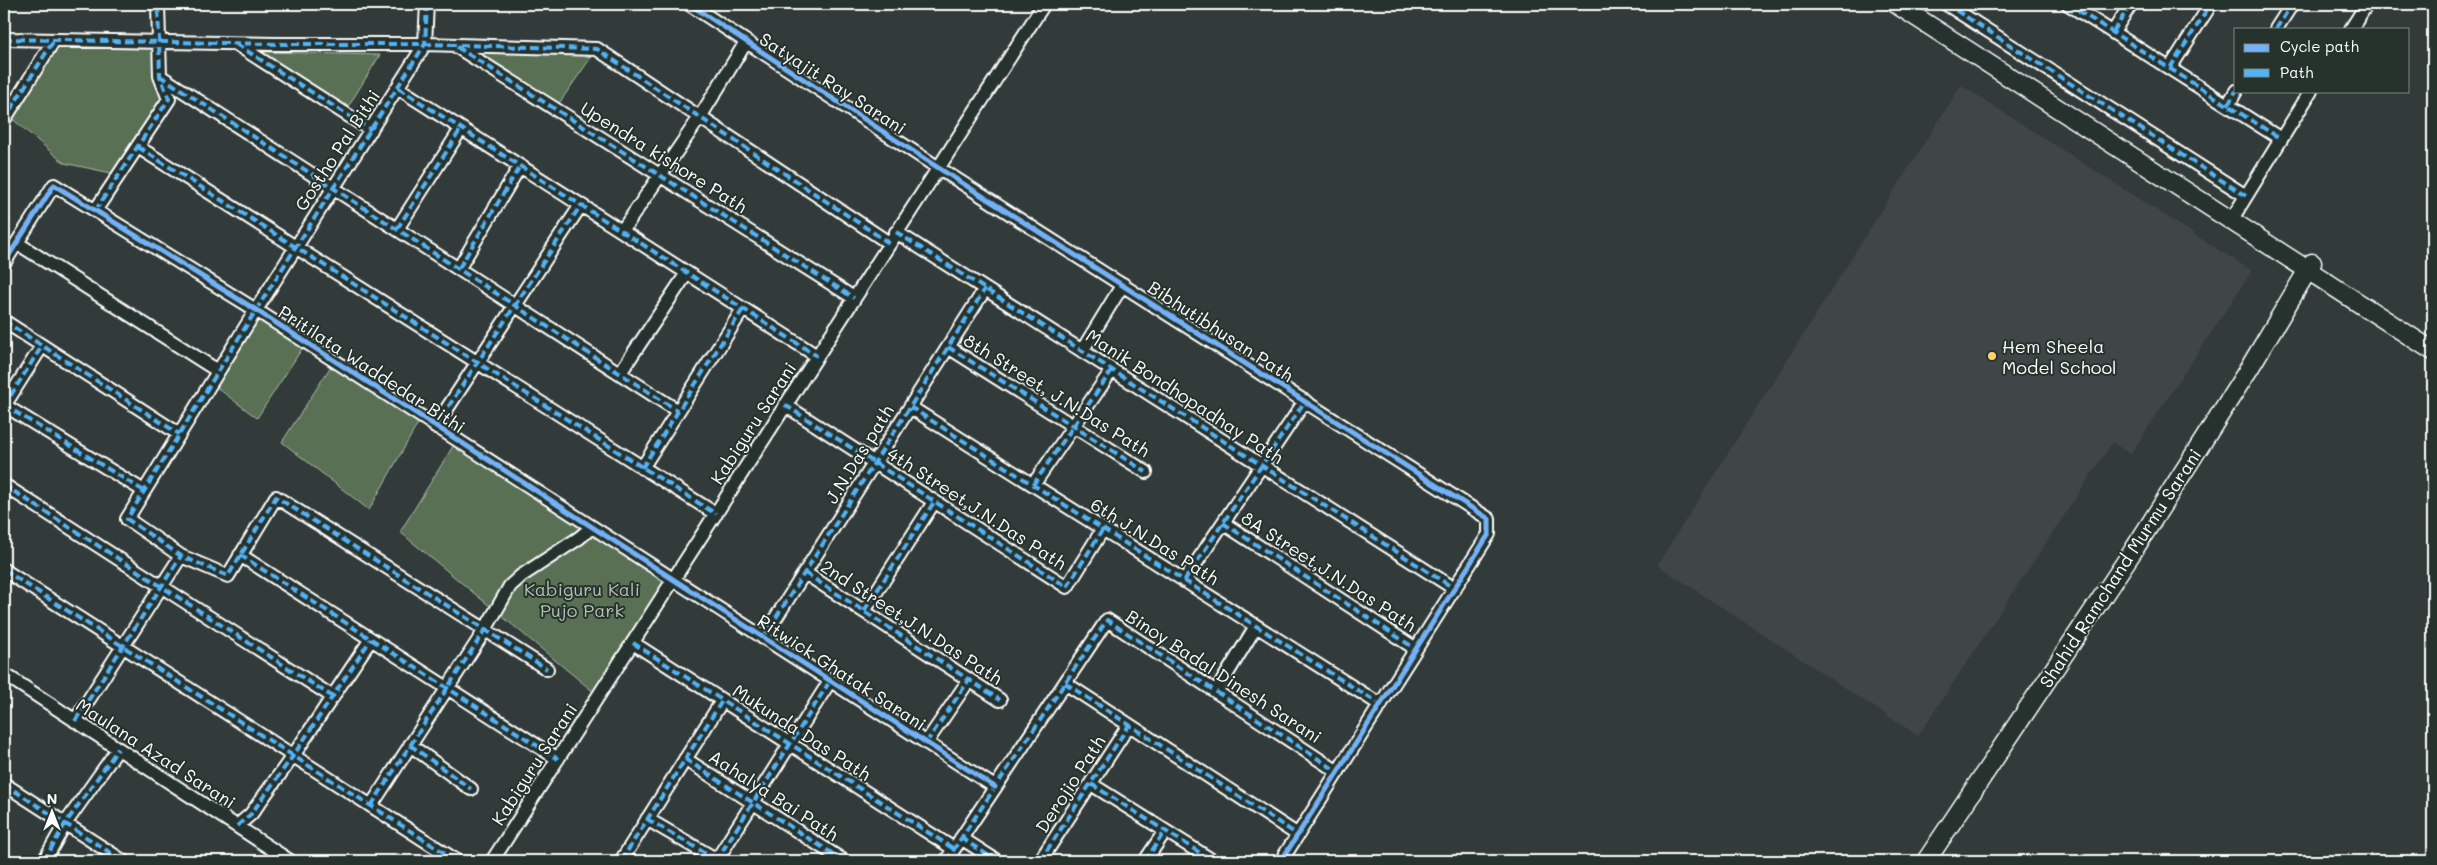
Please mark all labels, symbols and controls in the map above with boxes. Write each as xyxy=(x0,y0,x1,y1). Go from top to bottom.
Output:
street label: Satyajit Ray Sarani xyxy=(755,27,911,139)
legend xyxy=(2234,28,2410,92)
text: Cycle path xyxy=(2280,36,2359,56)
text: Path xyxy=(2280,62,2314,82)
street label: Gostho Pal Bithi xyxy=(289,85,385,215)
street label: Upendra kishore Path xyxy=(576,96,752,218)
street label: Bibhutibhusan Path xyxy=(1144,275,1298,387)
street label: Pritilata Waddedar Bithi xyxy=(274,299,470,439)
street label: Manik Bondhopadhay Path xyxy=(1082,323,1288,469)
street label: 8th Street, J.N.Das Path xyxy=(959,328,1155,462)
place label: Hem Sheela Model School xyxy=(2002,334,2117,379)
marker: Hem Sheela Model School xyxy=(1986,350,1998,362)
street label: Kabiguru Sarani xyxy=(705,357,801,489)
street label: J.N.Das path xyxy=(819,400,899,508)
street label: 4th Street,J.N.Das Path xyxy=(883,441,1071,575)
street label: Shahid Ramchand Murmu Sarani xyxy=(2033,444,2207,692)
street label: 6th J.N.Das Path xyxy=(1086,492,1224,590)
street label: 8A Street,J.N.Das Path xyxy=(1237,505,1421,637)
street label: 2nd Street,J.N.Das Path xyxy=(817,554,1007,690)
park label: Kabiguru Kali Pujo Park xyxy=(524,577,640,622)
street label: Binoy Badal Dinesh Sarani xyxy=(1122,604,1326,748)
street label: Ritwick Ghatak Sarani xyxy=(753,608,931,736)
street label: Mukunda Das Path xyxy=(728,678,876,786)
street label: Maulana Azad Sarani xyxy=(71,692,241,814)
street label: Kabiguru Sarani xyxy=(486,698,582,830)
street label: Derojio Path xyxy=(1030,731,1110,837)
street label: Aahalya Bai Path xyxy=(705,744,843,846)
north arrow xyxy=(28,788,78,838)
text: N xyxy=(47,789,57,808)

